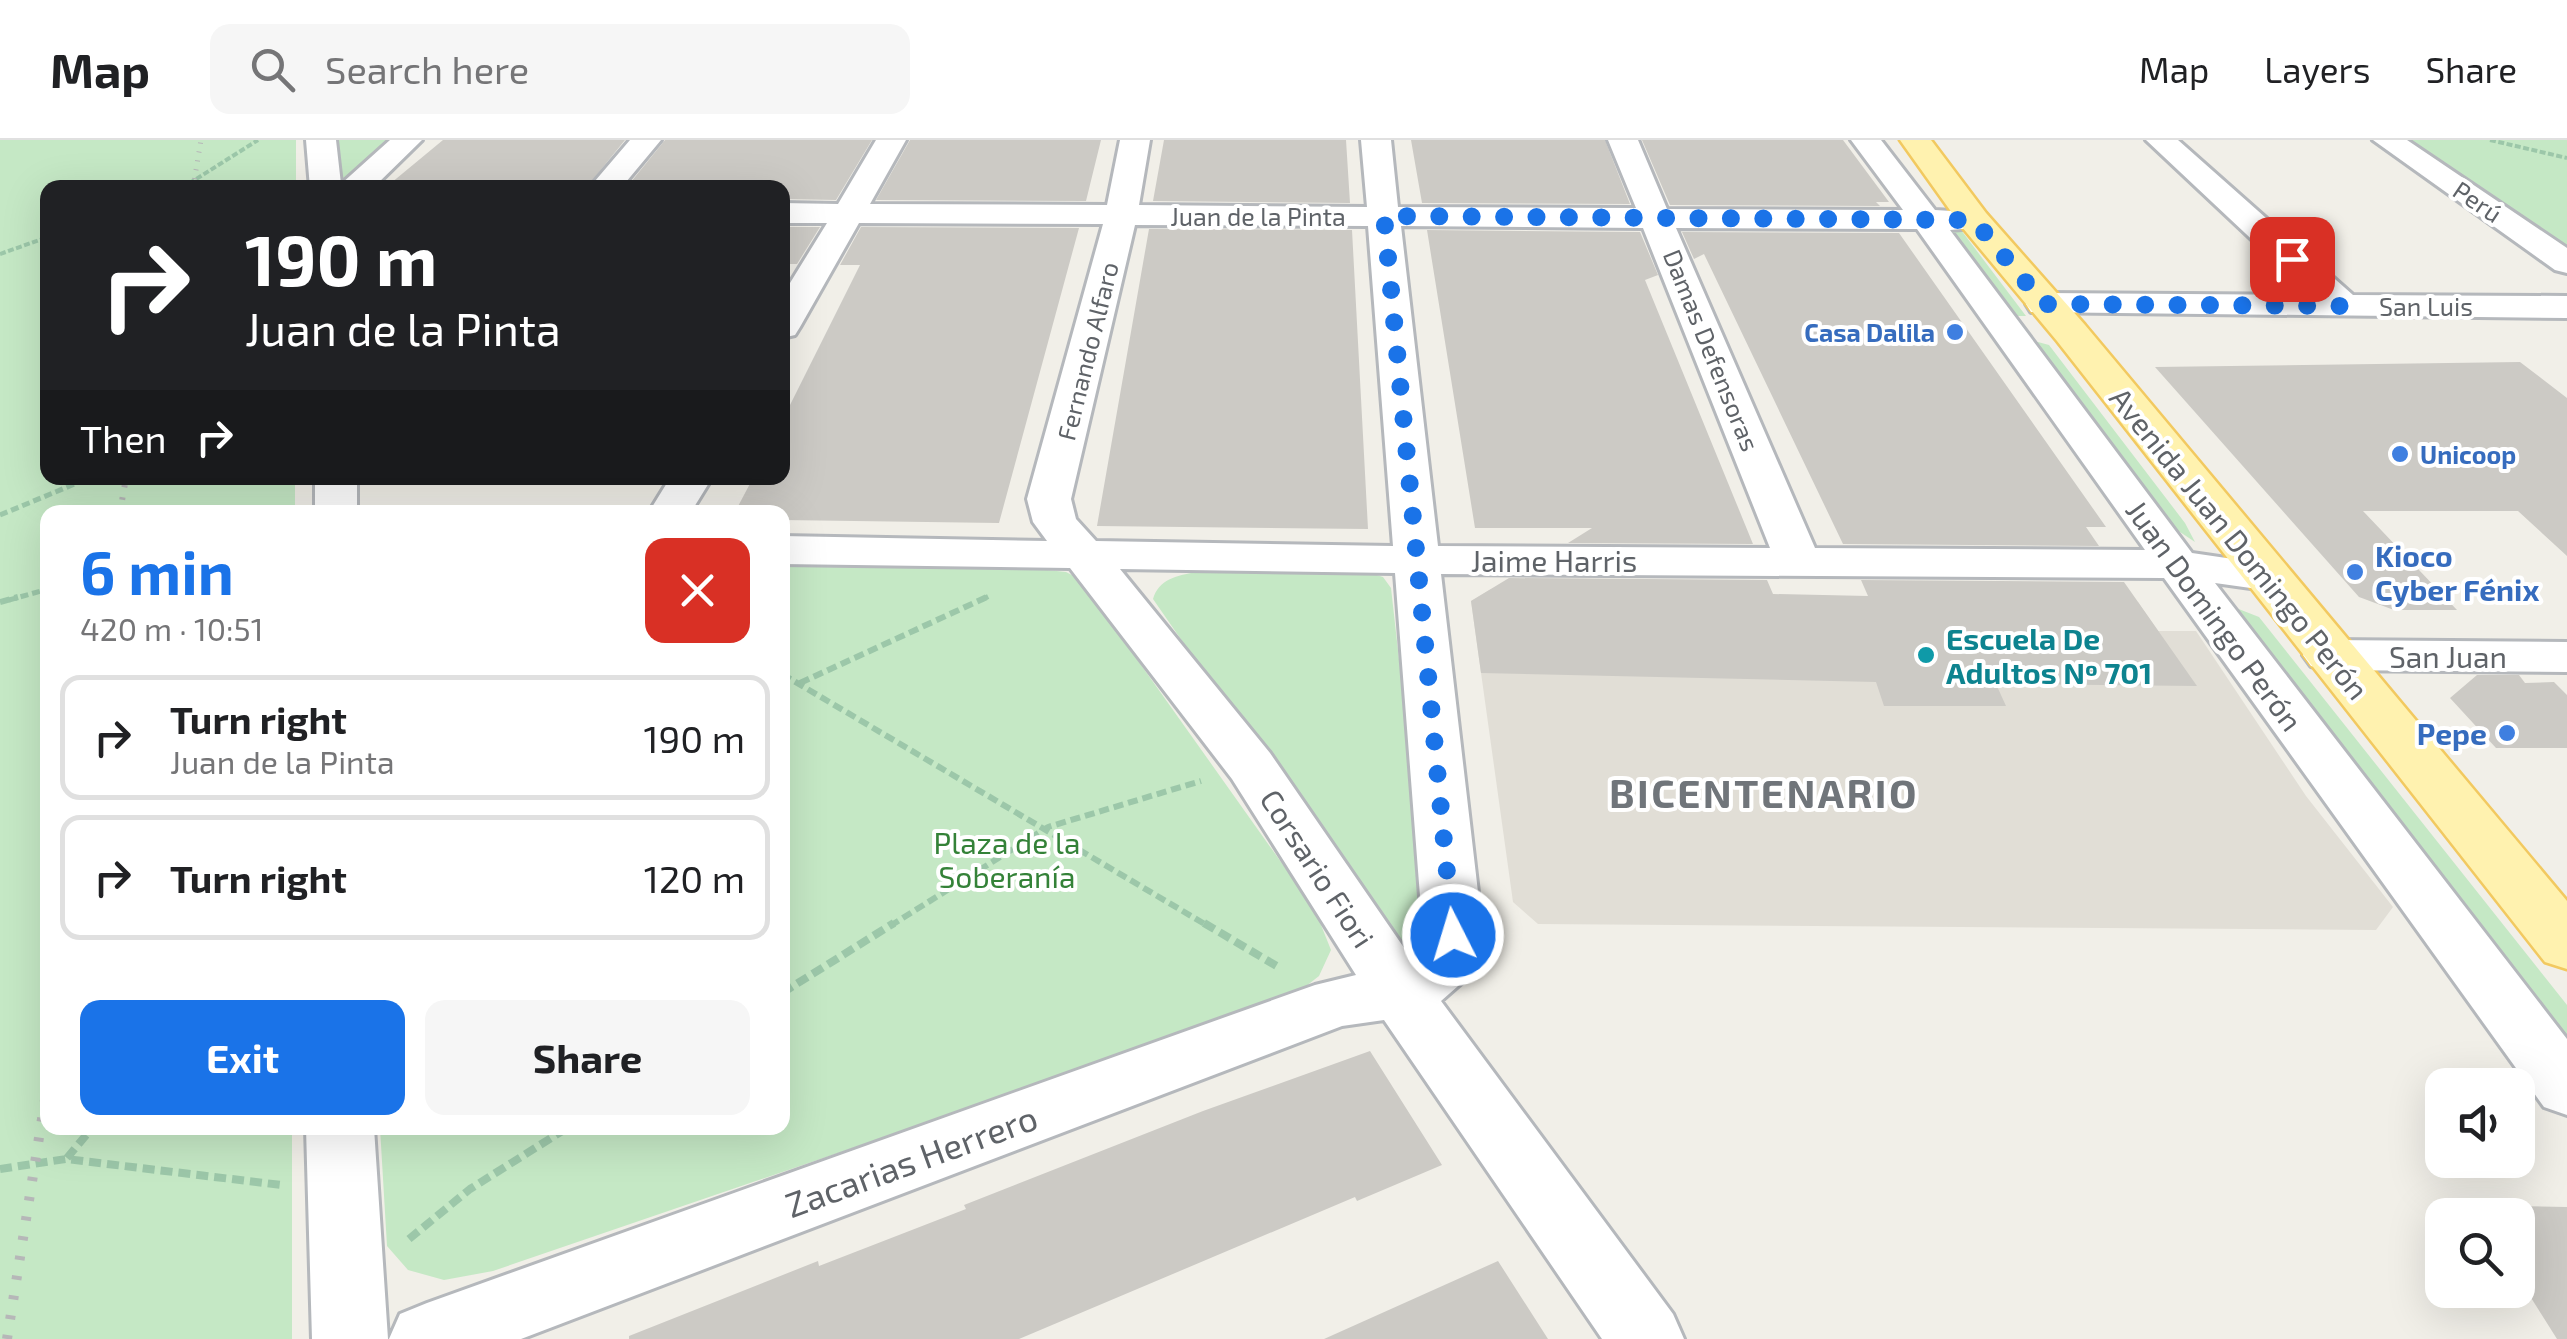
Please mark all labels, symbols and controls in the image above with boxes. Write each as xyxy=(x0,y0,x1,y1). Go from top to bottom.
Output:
search box xyxy=(210,24,910,114)
text: Map xyxy=(50,40,150,98)
icon: search xyxy=(245,42,300,97)
text: Search here xyxy=(325,46,529,92)
text: Map xyxy=(2139,48,2209,90)
text: Layers xyxy=(2264,48,2370,90)
text: Share xyxy=(2425,48,2517,90)
street label: Perú xyxy=(2448,174,2508,228)
street label: Juan de la Pinta xyxy=(1170,201,1346,231)
text: 190 m xyxy=(245,216,438,300)
pin xyxy=(2250,217,2335,302)
icon: right xyxy=(80,220,210,350)
icon: arrive xyxy=(2265,232,2320,287)
street label: Damas Defensoras xyxy=(1658,245,1766,455)
street label: Fernando Alfaro xyxy=(1050,259,1124,443)
street label: San Luis xyxy=(2379,291,2473,321)
text: Juan de la Pinta xyxy=(245,301,561,355)
place label: Casa Dalila xyxy=(1804,317,1935,347)
marker: Casa Dalila xyxy=(1944,321,1966,343)
street label: Avenida Juan Domingo Perón xyxy=(2103,380,2377,706)
icon: right xyxy=(187,410,242,465)
text: Then xyxy=(80,415,167,461)
place label: Unicoop xyxy=(2420,439,2516,469)
marker: Unicoop xyxy=(2389,443,2411,465)
street label: Juan Domingo Perón xyxy=(2119,493,2311,737)
text: 6 min xyxy=(80,535,234,607)
place label: Kioco Cyber Fénix xyxy=(2375,537,2539,608)
button: close xyxy=(645,538,750,643)
street label: Jaime Harris xyxy=(1471,542,1637,578)
marker: Kioco Cyber Fénix xyxy=(2344,561,2366,583)
text: 420 m · 10:51 xyxy=(80,609,263,647)
place label: Escuela De Adultos Nº 701 xyxy=(1946,620,2152,690)
street label: San Juan xyxy=(2389,638,2507,674)
marker: Escuela De Adultos Nº 701 xyxy=(1915,644,1937,666)
text: Turn right xyxy=(170,696,347,742)
icon: right xyxy=(85,710,140,765)
text: 190 m xyxy=(643,715,745,761)
place label: Pepe xyxy=(2417,715,2487,751)
marker: Pepe xyxy=(2496,722,2518,744)
text: Juan de la Pinta xyxy=(170,742,394,780)
district label: BICENTENARIO xyxy=(1609,768,1919,816)
street label: Corsario Fiori xyxy=(1254,782,1382,954)
park label: Plaza de la Soberanía xyxy=(934,824,1080,894)
icon: right xyxy=(85,850,140,905)
text: Turn right xyxy=(170,855,347,901)
text: 120 m xyxy=(644,855,745,901)
position arrow xyxy=(1401,883,1505,987)
button: Exit xyxy=(80,1000,405,1115)
button: Share xyxy=(425,1000,750,1115)
map controls xyxy=(2425,1068,2535,1308)
button: sound xyxy=(2425,1068,2535,1178)
street label: Zacarias Herrero xyxy=(779,1095,1043,1225)
button: search xyxy=(2425,1198,2535,1308)

